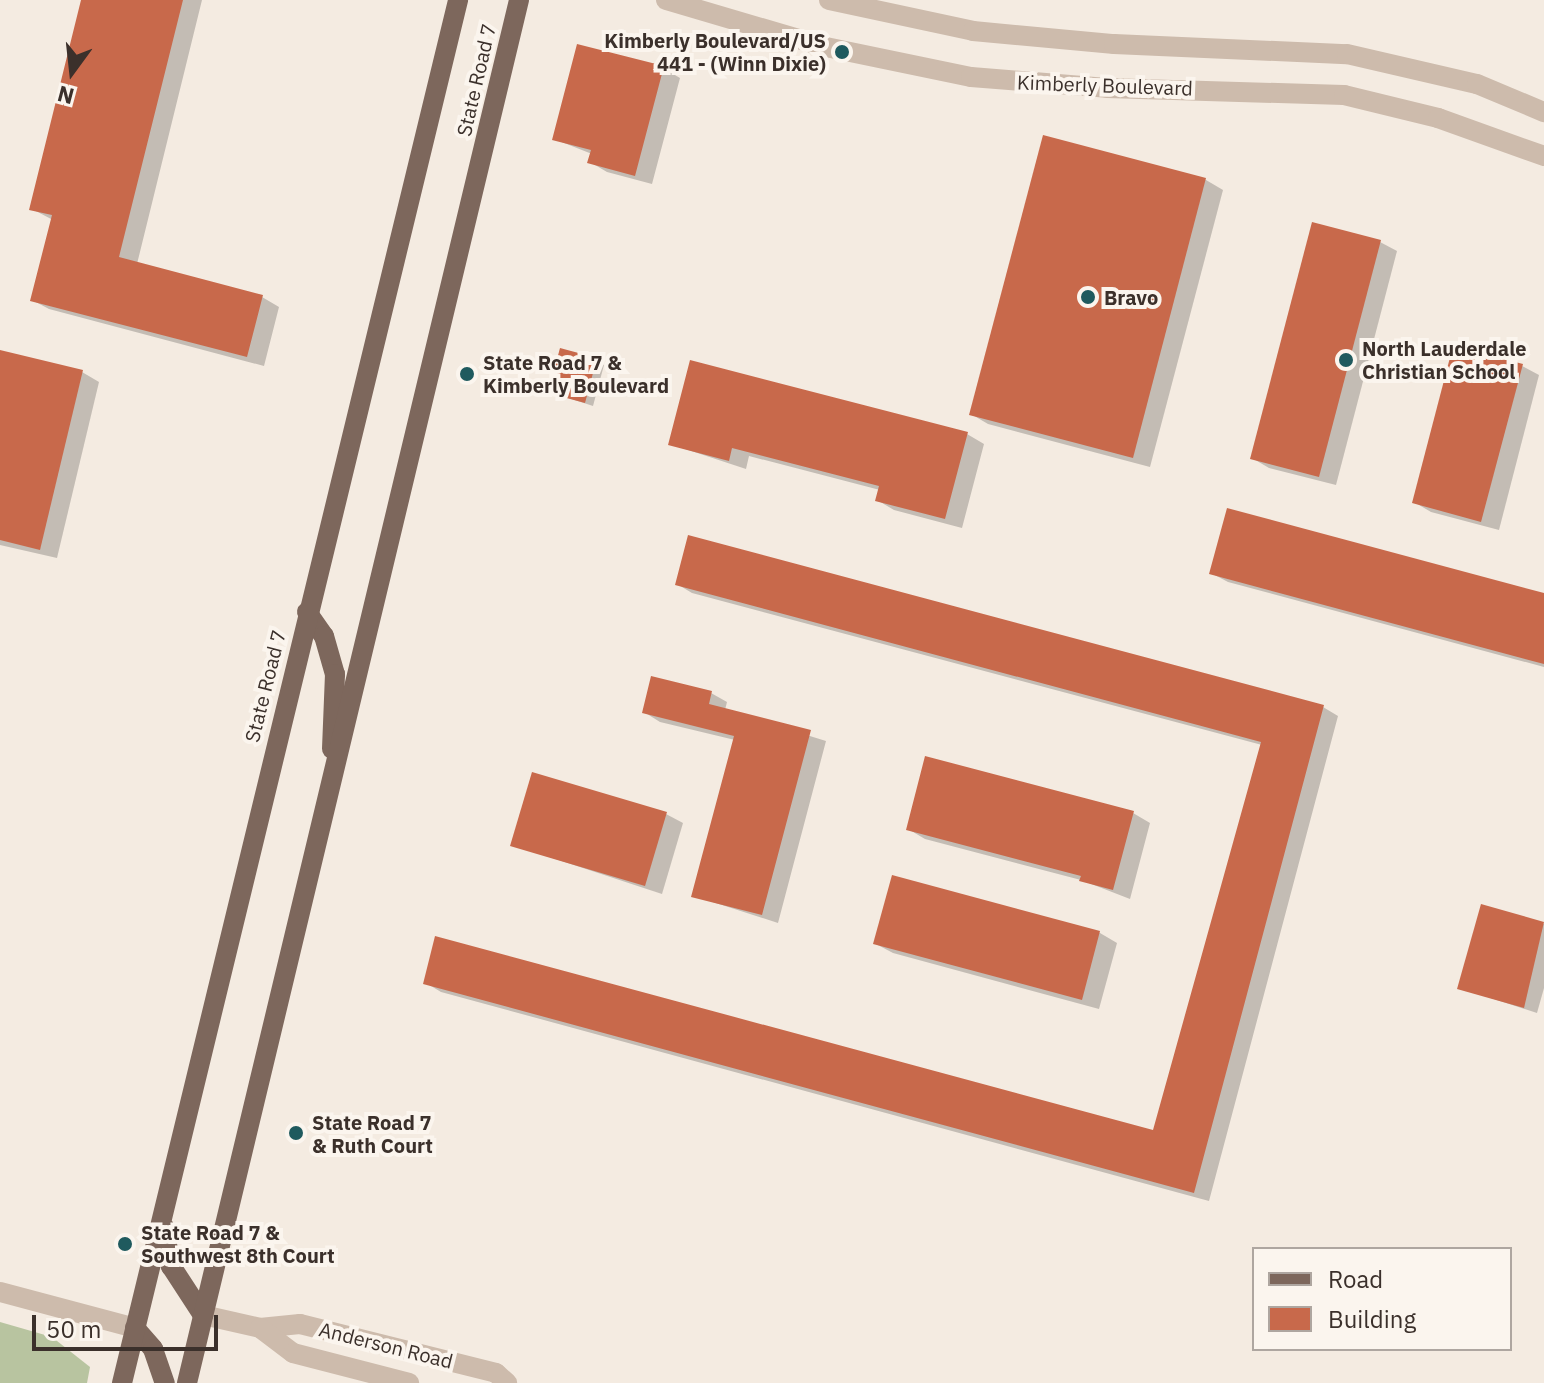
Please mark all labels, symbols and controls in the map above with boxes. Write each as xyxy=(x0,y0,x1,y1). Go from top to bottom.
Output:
street label: State Road 7 xyxy=(451,21,501,139)
place label: Kimberly Boulevard/US 441 - (Winn Dixie) xyxy=(604,28,826,75)
north arrow xyxy=(32,32,112,112)
marker: Kimberly Boulevard/US 441 - (Winn Dixie) xyxy=(833,43,851,61)
street label: Kimberly Boulevard xyxy=(1017,70,1193,100)
text: N xyxy=(54,80,77,112)
place label: Bravo xyxy=(1104,285,1158,309)
marker: Bravo xyxy=(1079,288,1097,306)
place label: North Lauderdale Christian School xyxy=(1362,336,1526,383)
place label: State Road 7 & Kimberly Boulevard xyxy=(483,350,669,397)
marker: North Lauderdale Christian School xyxy=(1337,351,1355,369)
marker: State Road 7 & Kimberly Boulevard xyxy=(458,365,476,383)
street label: State Road 7 xyxy=(239,627,291,745)
place label: State Road 7 & Ruth Court xyxy=(312,1110,433,1157)
marker: State Road 7 & Ruth Court xyxy=(287,1124,305,1142)
place label: State Road 7 & Southwest 8th Court xyxy=(141,1220,335,1267)
marker: State Road 7 & Southwest 8th Court xyxy=(116,1235,134,1253)
legend xyxy=(1252,1247,1512,1351)
text: Road xyxy=(1328,1263,1383,1295)
scale bar xyxy=(36,1299,222,1349)
text: Building xyxy=(1328,1303,1416,1335)
text: 50 m xyxy=(46,1313,101,1345)
street label: Anderson Road xyxy=(317,1317,455,1373)

